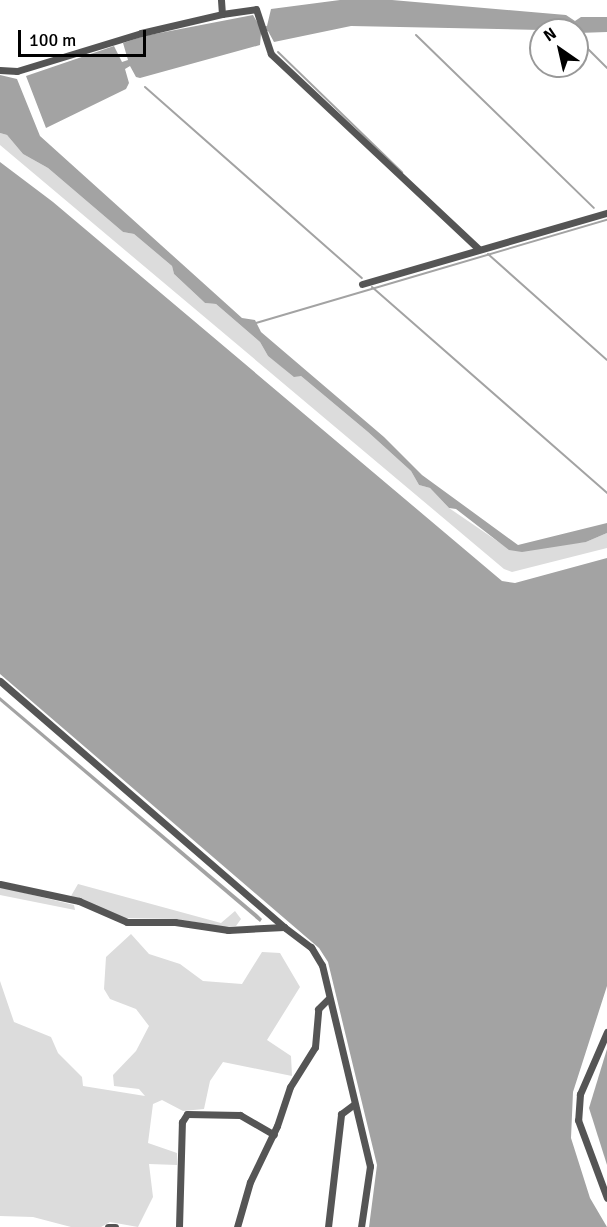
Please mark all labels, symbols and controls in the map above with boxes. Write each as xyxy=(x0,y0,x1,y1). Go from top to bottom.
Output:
scale bar xyxy=(21,18,148,56)
north arrow xyxy=(529,18,589,78)
text: N xyxy=(540,23,560,46)
text: 100 m xyxy=(29,29,76,51)

